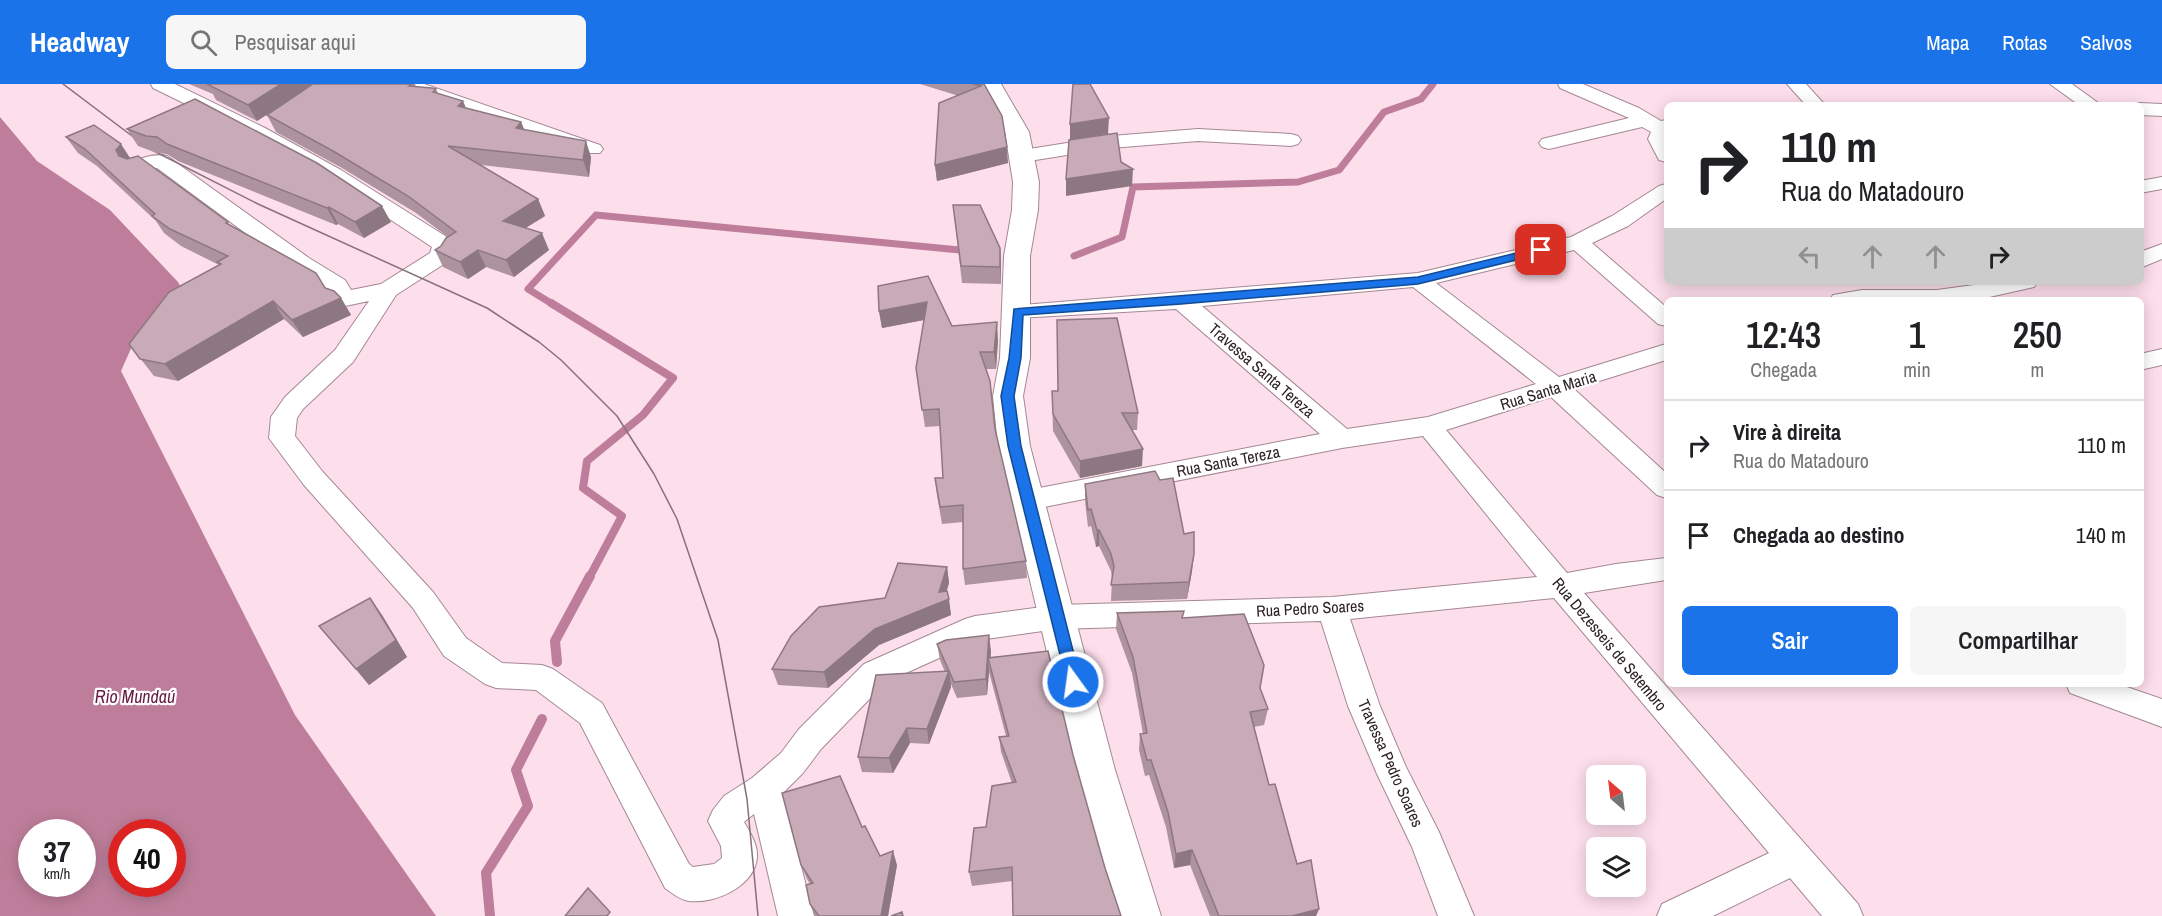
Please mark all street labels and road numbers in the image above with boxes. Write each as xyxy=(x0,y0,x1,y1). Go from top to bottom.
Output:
street label: Travessa Santa Tereza xyxy=(1204,318,1320,423)
street label: Rua Santa Maria xyxy=(1497,365,1599,415)
street label: Rua Santa Tereza xyxy=(1174,440,1282,482)
street label: Rua Dezesseis de Setembro xyxy=(1548,573,1672,715)
street label: Rua Pedro Soares xyxy=(1256,594,1364,622)
street label: Travessa Pedro Soares xyxy=(1353,696,1429,830)

